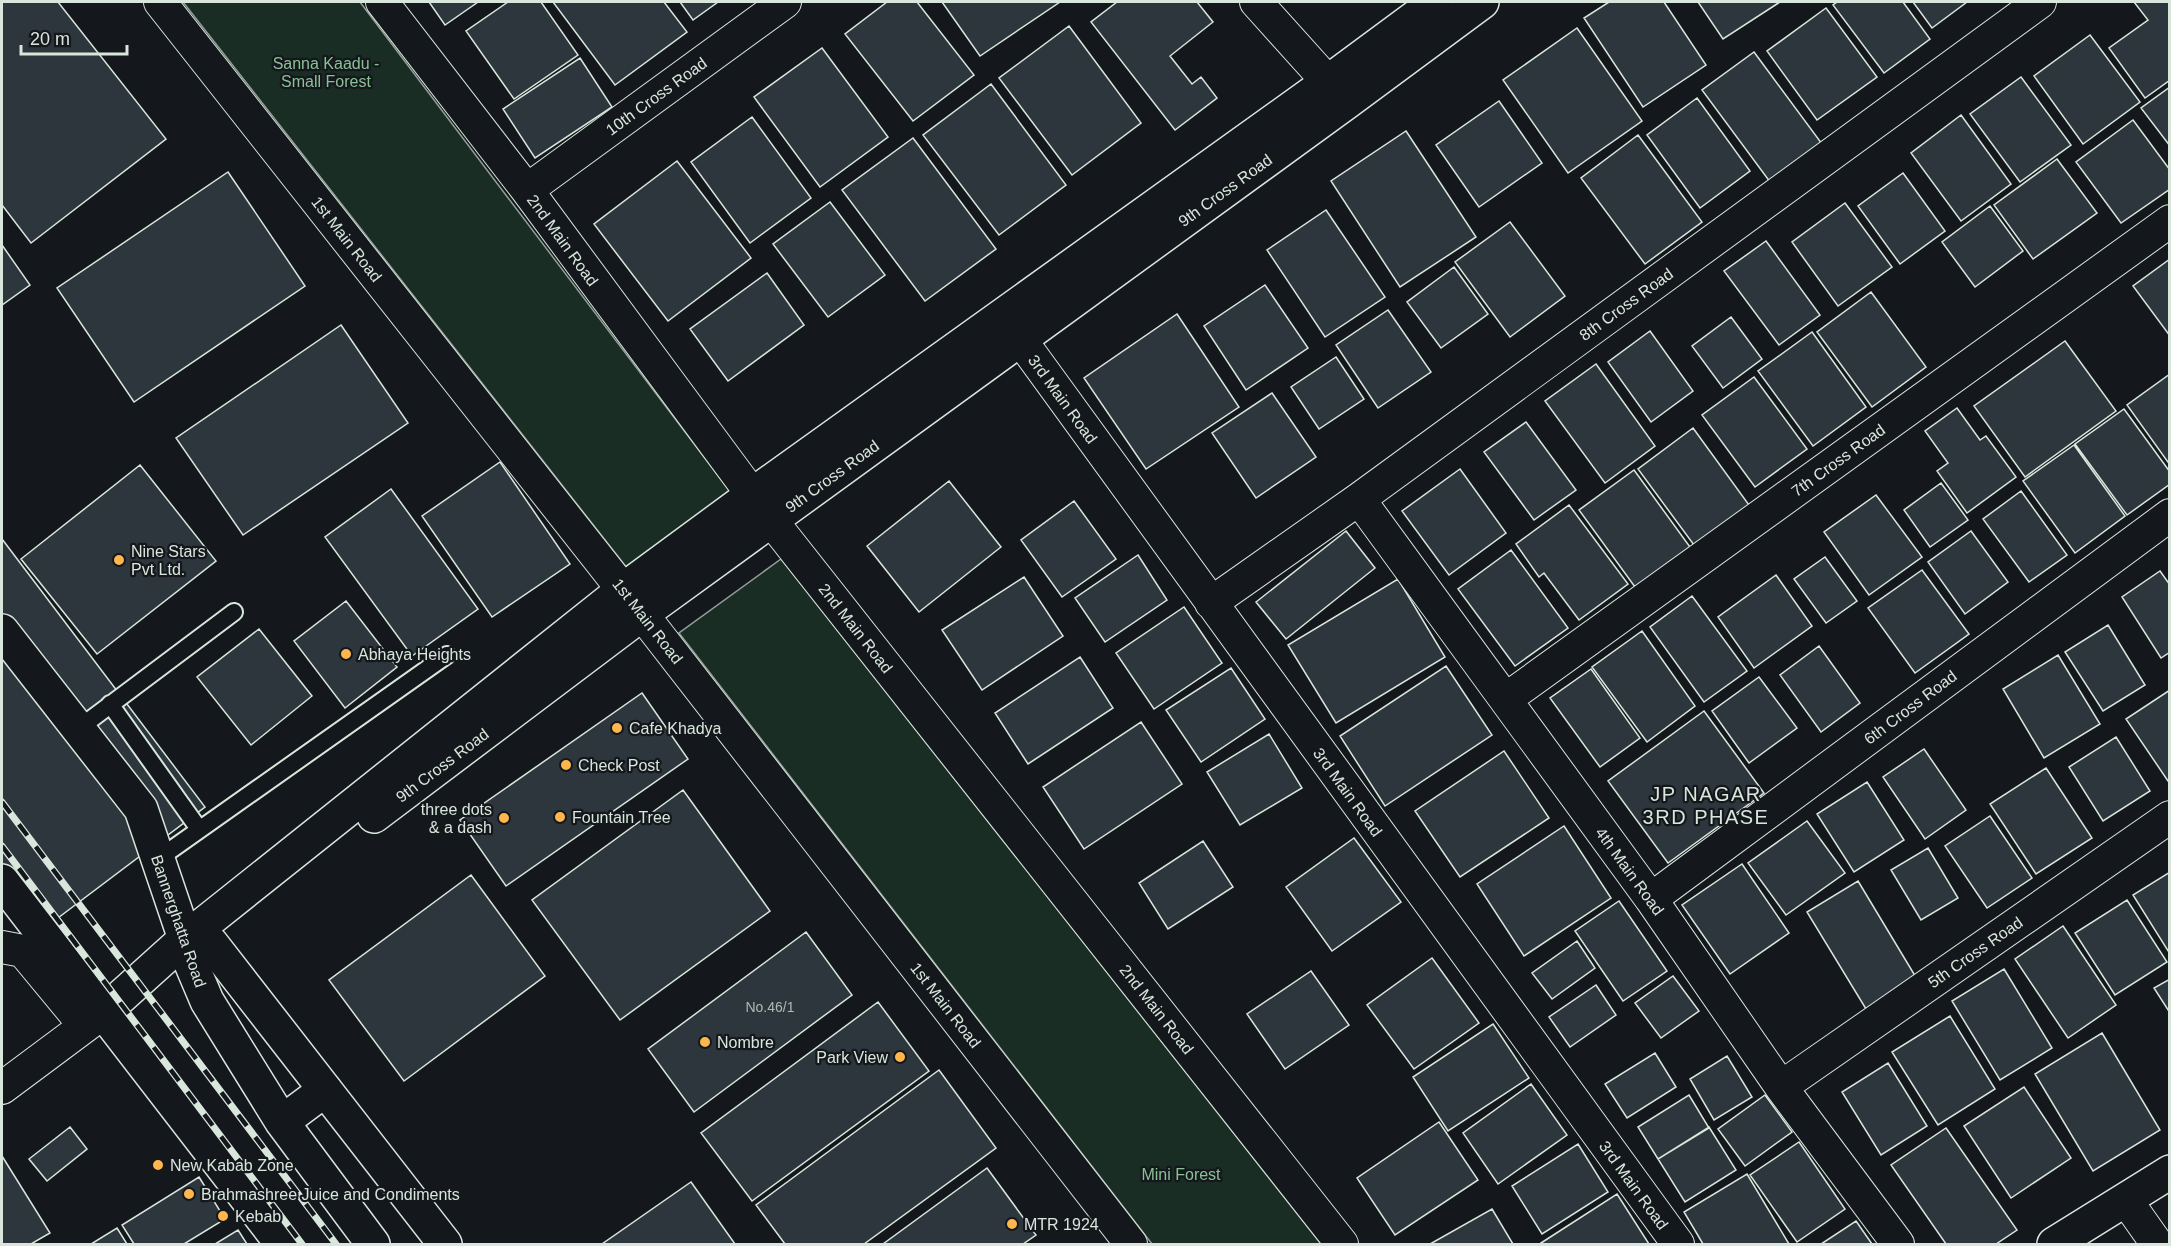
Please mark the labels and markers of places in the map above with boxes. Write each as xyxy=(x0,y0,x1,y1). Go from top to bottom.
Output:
place label: Nine Stars Pvt Ltd. xyxy=(131,543,206,578)
marker: Nine Stars Pvt Ltd. xyxy=(112,553,126,567)
place label: Abhaya Heights xyxy=(358,646,471,663)
marker: Abhaya Heights xyxy=(339,647,353,661)
place label: Cafe Khadya xyxy=(629,720,722,737)
marker: Cafe Khadya xyxy=(610,721,624,735)
place label: Check Post xyxy=(578,757,660,774)
marker: Check Post xyxy=(559,758,573,772)
place label: three dots & a dash xyxy=(421,801,492,836)
place label: Fountain Tree xyxy=(572,809,671,826)
marker: Fountain Tree xyxy=(553,810,567,824)
marker: three dots & a dash xyxy=(497,811,511,825)
place label: Nombre xyxy=(717,1034,774,1051)
marker: Nombre xyxy=(698,1035,712,1049)
place label: Park View xyxy=(816,1049,888,1066)
marker: Park View xyxy=(893,1050,907,1064)
place label: New Kabab Zone xyxy=(170,1157,294,1174)
marker: New Kabab Zone xyxy=(151,1158,165,1172)
place label: Brahmashree Juice and Condiments xyxy=(201,1186,460,1203)
marker: Brahmashree Juice and Condiments xyxy=(182,1187,196,1201)
place label: Kebab xyxy=(235,1208,281,1225)
marker: Kebab xyxy=(216,1209,230,1223)
place label: MTR 1924 xyxy=(1024,1216,1099,1233)
marker: MTR 1924 xyxy=(1005,1217,1019,1231)

